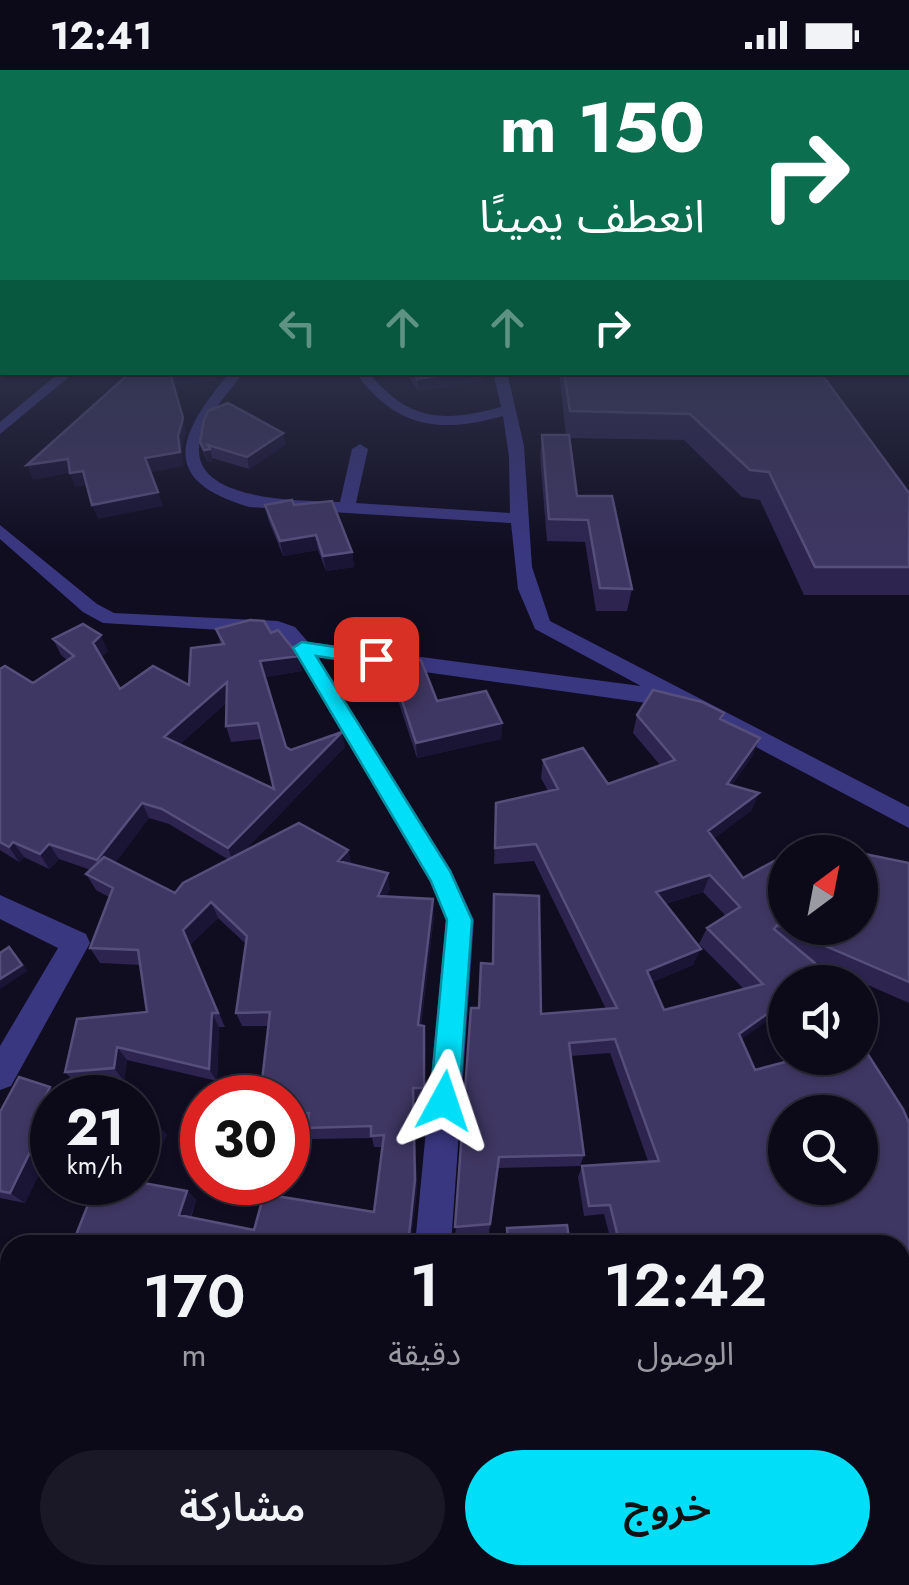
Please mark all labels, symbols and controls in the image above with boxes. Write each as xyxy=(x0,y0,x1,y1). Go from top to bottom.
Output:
text: 12:41 xyxy=(50,8,152,63)
text: 150 m xyxy=(499,77,705,178)
icon: right xyxy=(740,110,870,240)
text: انعطف يمينًا xyxy=(479,184,705,249)
icon: left xyxy=(270,300,325,355)
icon: ahead xyxy=(375,300,430,355)
icon: ahead xyxy=(480,300,535,355)
icon: right xyxy=(585,300,640,355)
pin xyxy=(334,617,419,702)
icon: arrive xyxy=(349,632,404,687)
north arrow xyxy=(768,835,878,945)
map controls xyxy=(768,835,878,1205)
button: sound xyxy=(768,965,878,1075)
position arrow xyxy=(392,1049,496,1153)
speed limit sign: 30 xyxy=(180,1075,310,1205)
text: 21 xyxy=(66,1091,124,1164)
button: search xyxy=(768,1095,878,1205)
text: km/h xyxy=(67,1147,123,1183)
text: 1 xyxy=(410,1242,439,1329)
text: 12:42 xyxy=(604,1242,767,1329)
text: 170 xyxy=(143,1253,245,1340)
text: دقيقة xyxy=(388,1331,461,1377)
text: الوصول xyxy=(637,1331,734,1377)
text: m xyxy=(182,1332,207,1378)
button: مشاركة xyxy=(40,1450,445,1565)
button: خروج xyxy=(465,1450,870,1565)

